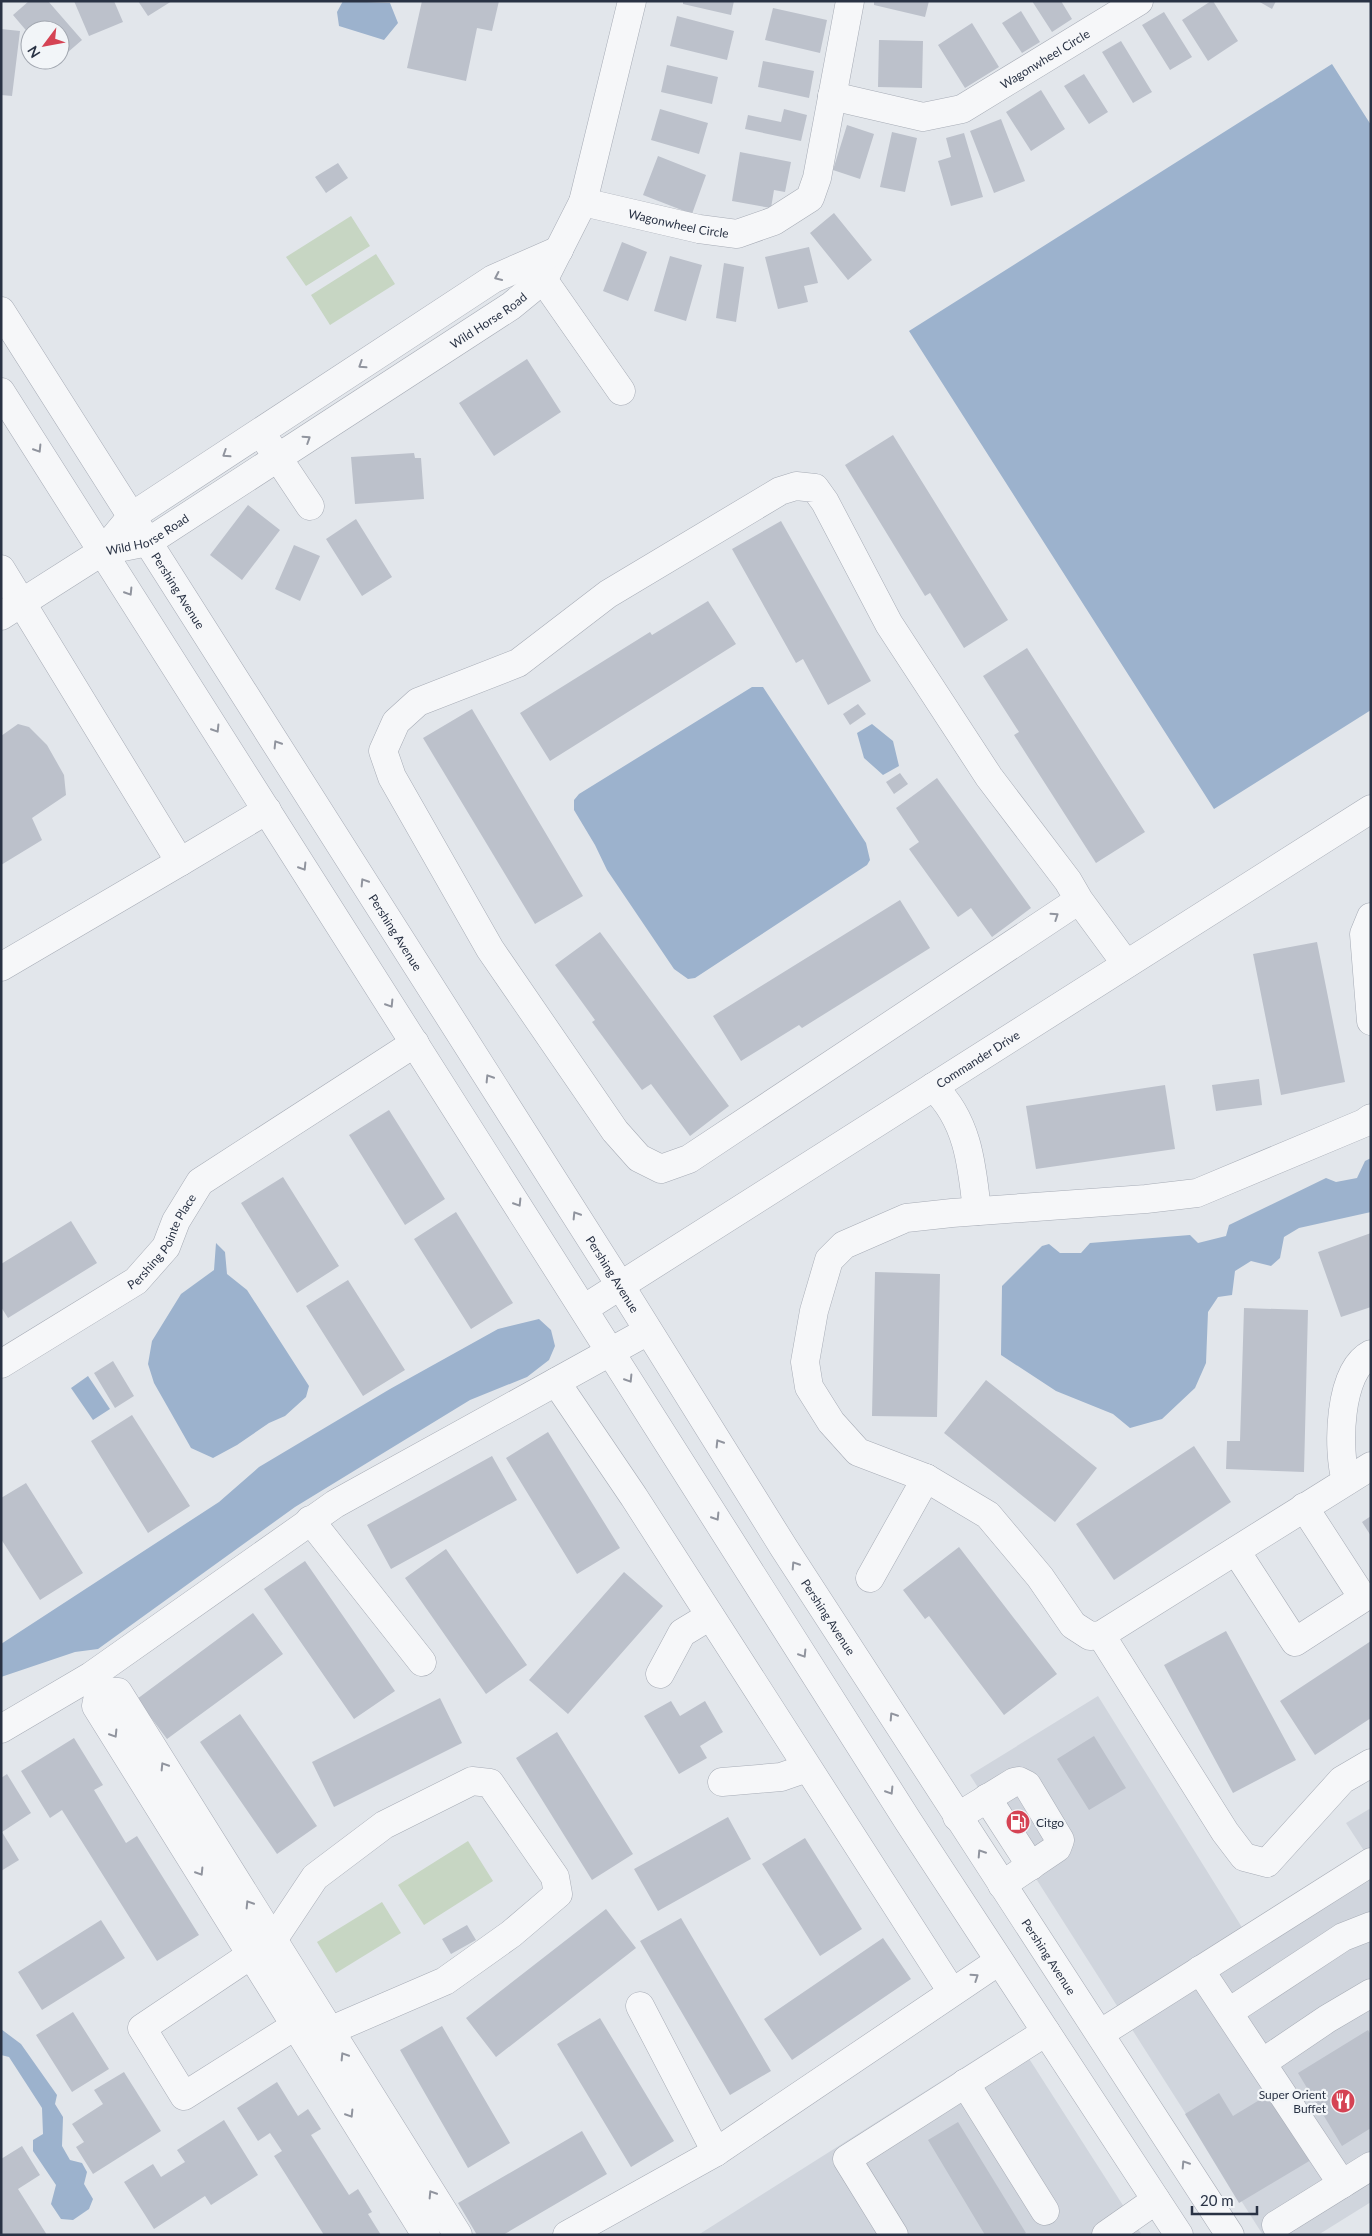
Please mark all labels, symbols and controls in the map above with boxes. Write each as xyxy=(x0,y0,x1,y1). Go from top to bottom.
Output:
north arrow xyxy=(20,20,70,70)
street label: Wagonwheel Circle xyxy=(997,26,1092,92)
text: N xyxy=(23,43,44,61)
street label: Wagonwheel Circle xyxy=(627,205,730,240)
one-way arrow xyxy=(494,271,503,281)
street label: Wild Horse Road xyxy=(447,289,530,351)
one-way arrow xyxy=(358,359,367,368)
one-way arrow xyxy=(301,435,310,445)
one-way arrow xyxy=(32,444,41,453)
one-way arrow xyxy=(222,448,232,457)
street label: Wild Horse Road xyxy=(105,510,191,558)
street label: Pershing Avenue xyxy=(149,549,208,631)
one-way arrow xyxy=(123,587,132,596)
one-way arrow xyxy=(210,724,219,733)
one-way arrow xyxy=(274,741,283,750)
one-way arrow xyxy=(297,861,306,870)
one-way arrow xyxy=(361,878,370,887)
street label: Pershing Avenue xyxy=(366,891,426,973)
one-way arrow xyxy=(1050,913,1059,923)
one-way arrow xyxy=(384,998,394,1007)
street label: Commander Drive xyxy=(933,1027,1022,1091)
one-way arrow xyxy=(485,1074,495,1083)
street label: Pershing Pointe Place xyxy=(124,1191,199,1292)
one-way arrow xyxy=(511,1198,521,1207)
one-way arrow xyxy=(572,1212,582,1221)
street label: Pershing Avenue xyxy=(583,1233,643,1315)
one-way arrow xyxy=(623,1374,632,1383)
one-way arrow xyxy=(715,1439,725,1448)
one-way arrow xyxy=(710,1511,719,1520)
one-way arrow xyxy=(792,1561,801,1571)
street label: Pershing Avenue xyxy=(798,1576,859,1658)
one-way arrow xyxy=(797,1648,806,1657)
one-way arrow xyxy=(889,1713,899,1722)
one-way arrow xyxy=(107,1729,117,1738)
one-way arrow xyxy=(160,1762,170,1771)
one-way arrow xyxy=(883,1786,893,1795)
fuel station icon: Citgo xyxy=(1005,1809,1031,1835)
place label: Citgo xyxy=(1036,1815,1064,1830)
one-way arrow xyxy=(977,1849,987,1858)
one-way arrow xyxy=(194,1867,203,1876)
one-way arrow xyxy=(246,1900,256,1909)
street label: Pershing Avenue xyxy=(1019,1916,1079,1997)
one-way arrow xyxy=(970,1973,979,1983)
one-way arrow xyxy=(341,2053,351,2062)
place label: Super Orient Buffet xyxy=(1259,2087,1327,2116)
restaurant icon: Super Orient Buffet xyxy=(1330,2088,1356,2114)
one-way arrow xyxy=(344,2109,354,2118)
one-way arrow xyxy=(1182,2161,1191,2170)
scale bar xyxy=(1192,2184,1257,2216)
one-way arrow xyxy=(428,2190,438,2199)
text: 20 m xyxy=(1200,2191,1234,2209)

